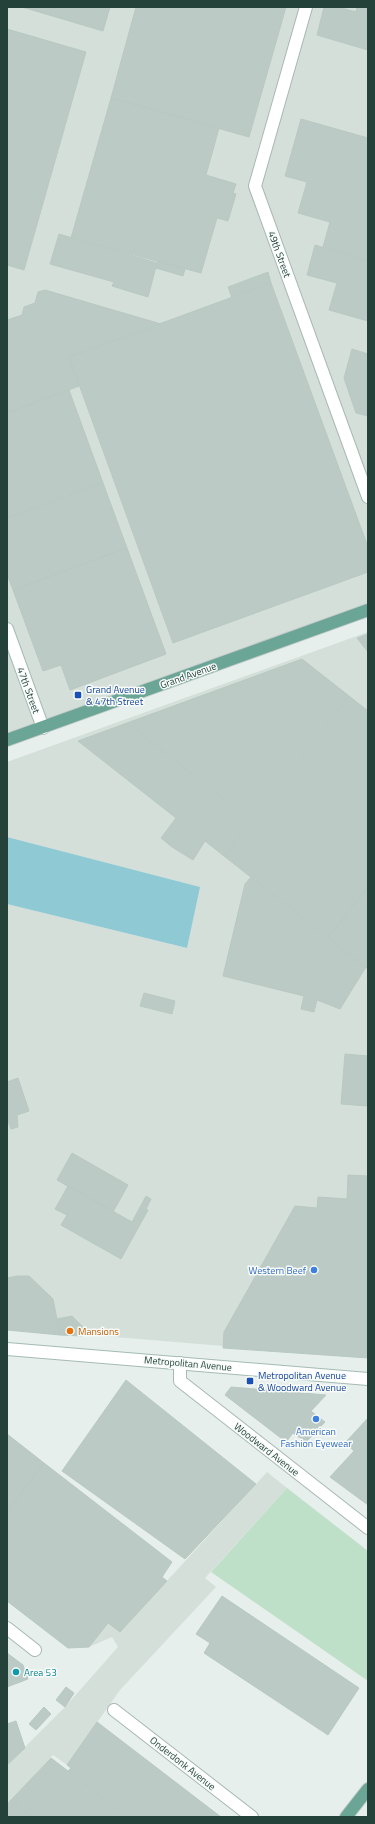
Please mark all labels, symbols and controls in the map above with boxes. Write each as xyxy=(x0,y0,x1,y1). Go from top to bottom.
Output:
street label: 49th Street xyxy=(264,229,295,280)
street label: Grand Avenue xyxy=(158,658,218,693)
street label: 47th Street xyxy=(13,665,44,716)
place label: Grand Avenue & 47th Street xyxy=(86,682,145,709)
marker: Grand Avenue & 47th Street xyxy=(73,690,83,700)
place label: Western Beef xyxy=(248,1263,307,1278)
marker: Western Beef xyxy=(309,1265,319,1275)
place label: Mansions xyxy=(78,1324,119,1339)
marker: Mansions xyxy=(65,1326,75,1336)
street label: Metropolitan Avenue xyxy=(143,1352,232,1375)
place label: Metropolitan Avenue & Woodward Avenue xyxy=(258,1368,346,1395)
marker: Metropolitan Avenue & Woodward Avenue xyxy=(245,1376,255,1386)
marker: American Fashion Eyewear xyxy=(311,1414,321,1424)
street label: Woodward Avenue xyxy=(231,1419,303,1480)
place label: American Fashion Eyewear xyxy=(280,1424,352,1451)
place label: Area 53 xyxy=(24,1665,57,1680)
marker: Area 53 xyxy=(11,1667,21,1677)
street label: Onderdonk Avenue xyxy=(147,1733,219,1794)

